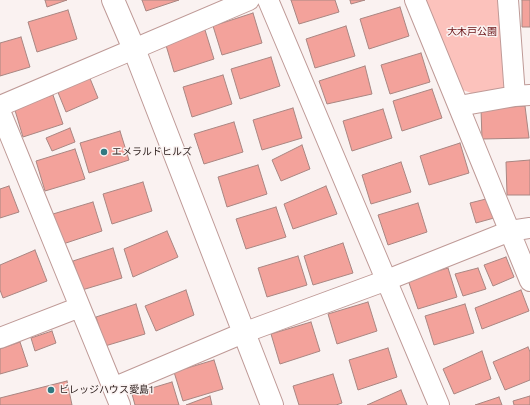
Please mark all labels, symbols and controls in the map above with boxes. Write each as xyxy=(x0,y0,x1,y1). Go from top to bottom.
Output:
park label: 大木戸公園 xyxy=(447,26,497,38)
place label: エメラルドヒルズ xyxy=(112,146,192,158)
marker: エメラルドヒルズ xyxy=(99,147,109,157)
place label: ビレッジハウス愛島1 xyxy=(59,384,153,396)
marker: ビレッジハウス愛島1 xyxy=(46,385,56,395)

